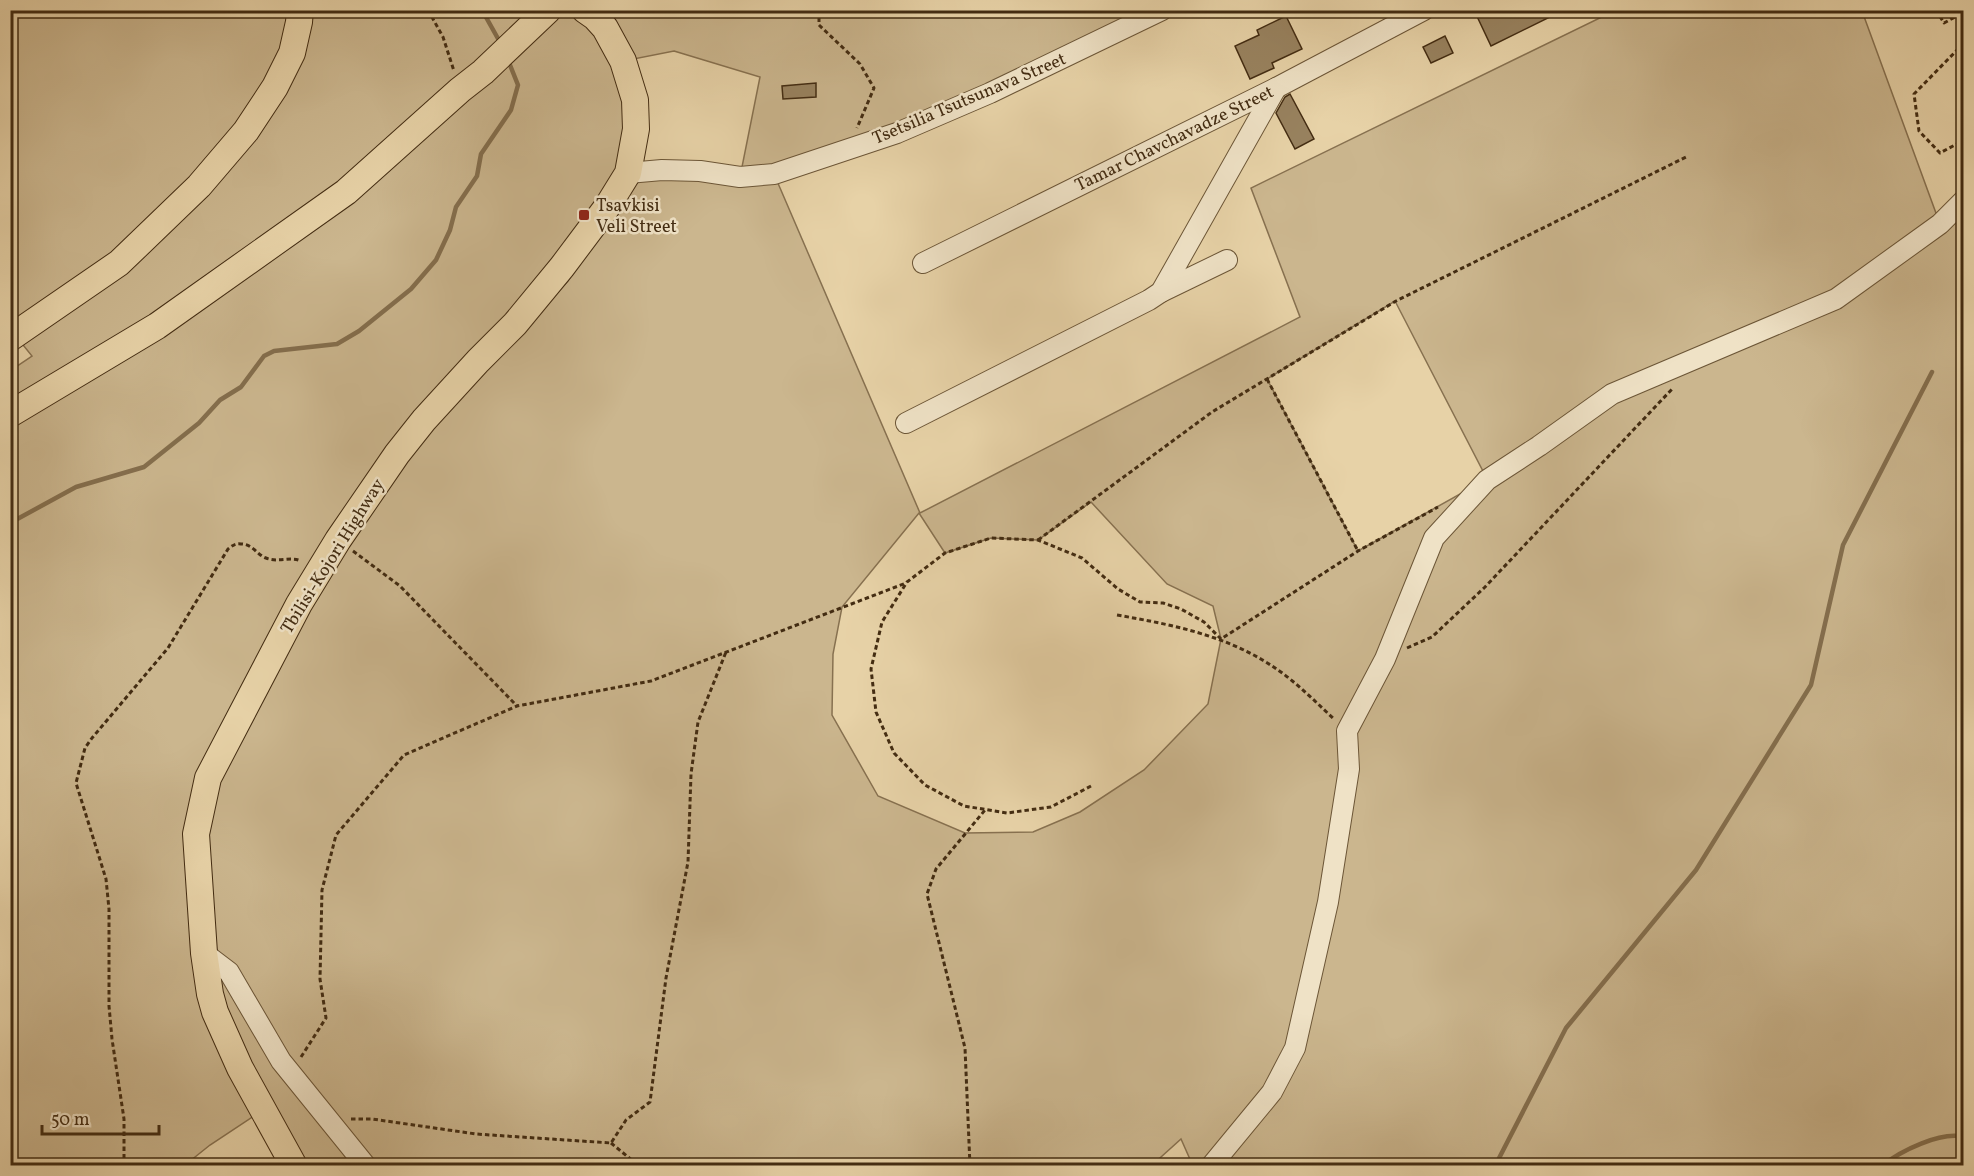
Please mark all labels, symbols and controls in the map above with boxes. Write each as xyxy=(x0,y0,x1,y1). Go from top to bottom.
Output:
street label: Tsetsilia Tsutsunava Street xyxy=(869,47,1070,152)
street label: Tamar Chavchavadze Street xyxy=(1071,80,1278,198)
place label: Tsavkisi Veli Street xyxy=(596,194,677,240)
marker: Tsavkisi Veli Street xyxy=(577,208,591,222)
street label: Tbilisi-Kojori Highway xyxy=(275,474,391,639)
scale bar xyxy=(42,1098,159,1136)
text: 50 m xyxy=(51,1108,90,1133)

